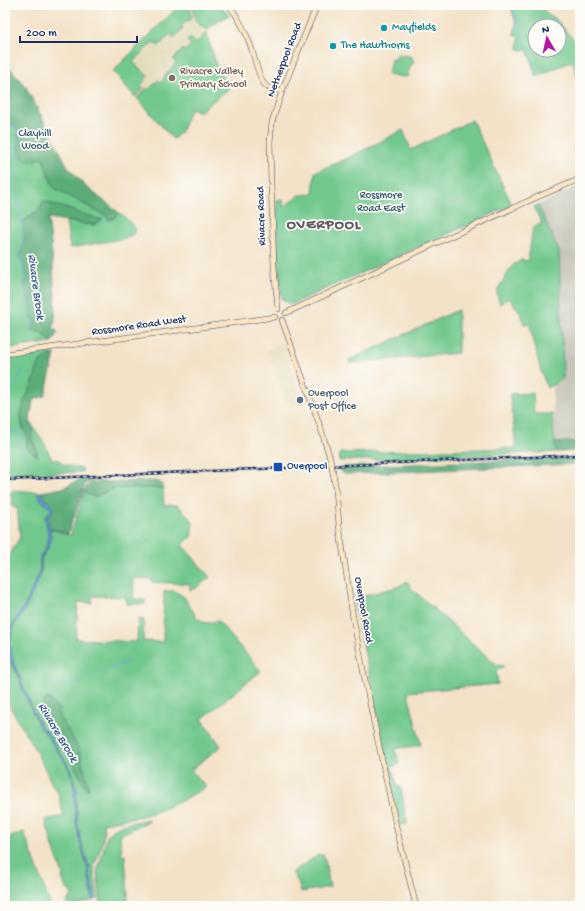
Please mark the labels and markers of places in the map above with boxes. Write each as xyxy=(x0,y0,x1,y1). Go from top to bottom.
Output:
place label: Mayfields xyxy=(392,21,436,34)
marker: Mayfields xyxy=(379,23,389,33)
place label: The Hawthorns xyxy=(340,40,411,52)
marker: The Hawthorns xyxy=(328,41,338,51)
place label: Rivacre Valley Primary School xyxy=(179,66,247,91)
marker: Rivacre Valley Primary School xyxy=(167,73,177,83)
place label: Overpool Post Office xyxy=(307,388,356,413)
marker: Overpool Post Office xyxy=(295,395,305,405)
marker: Overpool xyxy=(272,461,284,473)
place label: Overpool xyxy=(287,461,328,473)

